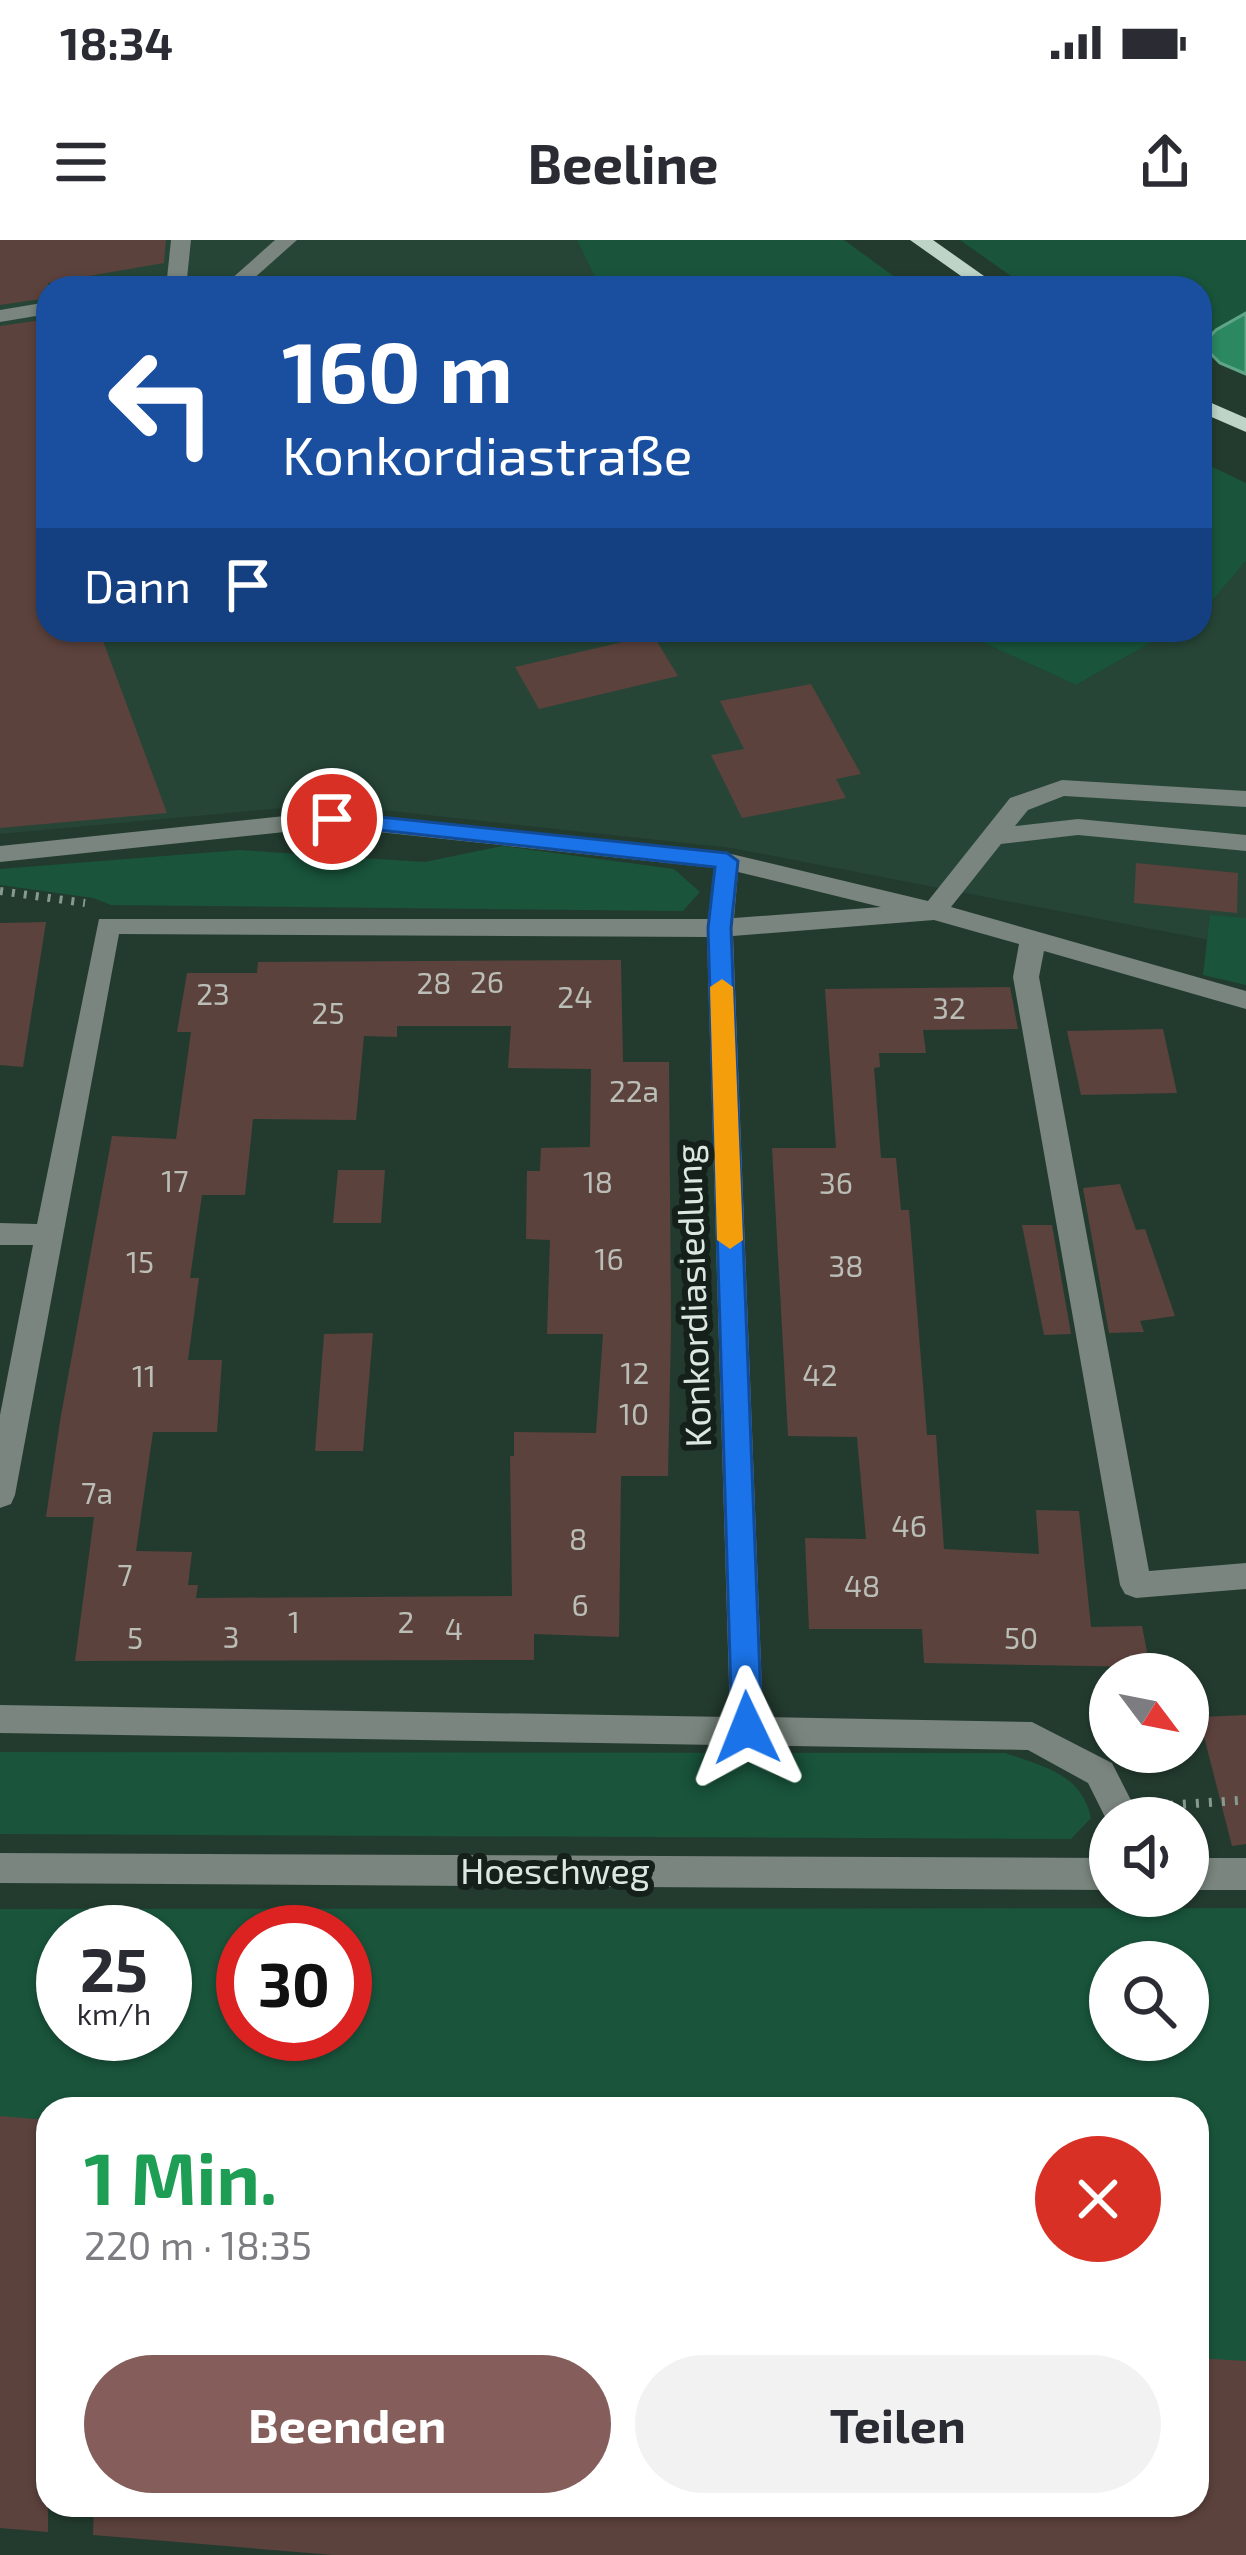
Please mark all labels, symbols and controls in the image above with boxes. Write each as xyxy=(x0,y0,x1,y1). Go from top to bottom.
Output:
text: 18:34 xyxy=(60,15,173,69)
icon: menu xyxy=(48,129,114,195)
icon: share xyxy=(1132,129,1198,195)
text: Beeline xyxy=(528,130,719,195)
text: 160 m xyxy=(282,319,513,420)
icon: left xyxy=(84,324,240,480)
text: Konkordiastraße xyxy=(282,421,692,486)
icon: arrive xyxy=(215,552,281,618)
text: Dann xyxy=(84,558,191,612)
pin xyxy=(281,768,383,870)
icon: arrive xyxy=(299,786,365,852)
house number: 26 xyxy=(470,963,504,999)
house number: 28 xyxy=(416,964,452,1000)
house number: 23 xyxy=(196,975,230,1011)
house number: 24 xyxy=(557,978,593,1014)
house number: 32 xyxy=(932,989,966,1025)
house number: 25 xyxy=(312,994,344,1030)
house number: 22a xyxy=(609,1072,659,1108)
street label: Konkordiasiedlung xyxy=(665,1144,718,1448)
house number: 17 xyxy=(161,1162,189,1198)
house number: 18 xyxy=(583,1163,613,1199)
house number: 36 xyxy=(819,1164,853,1200)
house number: 16 xyxy=(594,1240,624,1276)
house number: 15 xyxy=(126,1243,154,1279)
house number: 38 xyxy=(829,1247,863,1283)
house number: 12 xyxy=(621,1354,649,1390)
house number: 42 xyxy=(802,1356,838,1392)
house number: 11 xyxy=(132,1357,156,1393)
house number: 10 xyxy=(619,1395,649,1431)
house number: 7a xyxy=(81,1474,113,1510)
house number: 46 xyxy=(891,1507,927,1543)
house number: 8 xyxy=(569,1520,587,1556)
house number: 7 xyxy=(117,1556,133,1592)
house number: 48 xyxy=(844,1567,880,1603)
house number: 6 xyxy=(571,1586,589,1622)
house number: 1 xyxy=(288,1603,300,1639)
house number: 2 xyxy=(398,1603,414,1639)
house number: 4 xyxy=(445,1610,463,1646)
house number: 3 xyxy=(223,1618,239,1654)
house number: 5 xyxy=(127,1619,143,1655)
house number: 50 xyxy=(1004,1619,1038,1655)
north arrow xyxy=(1089,1653,1209,1773)
map controls xyxy=(1089,1653,1209,2061)
position arrow xyxy=(684,1665,810,1791)
button: sound xyxy=(1089,1797,1209,1917)
street label: Hoeschweg xyxy=(460,1848,650,1891)
speed limit sign: 30 xyxy=(216,1905,372,2061)
text: 25 xyxy=(80,1932,148,2004)
button: search xyxy=(1089,1941,1209,2061)
text: km/h xyxy=(77,1995,151,2031)
text: 1 Min. xyxy=(84,2133,277,2219)
button: close xyxy=(1035,2136,1161,2262)
text: 220 m · 18:35 xyxy=(84,2221,312,2268)
button: Beenden xyxy=(84,2355,611,2493)
button: Teilen xyxy=(635,2355,1161,2493)

